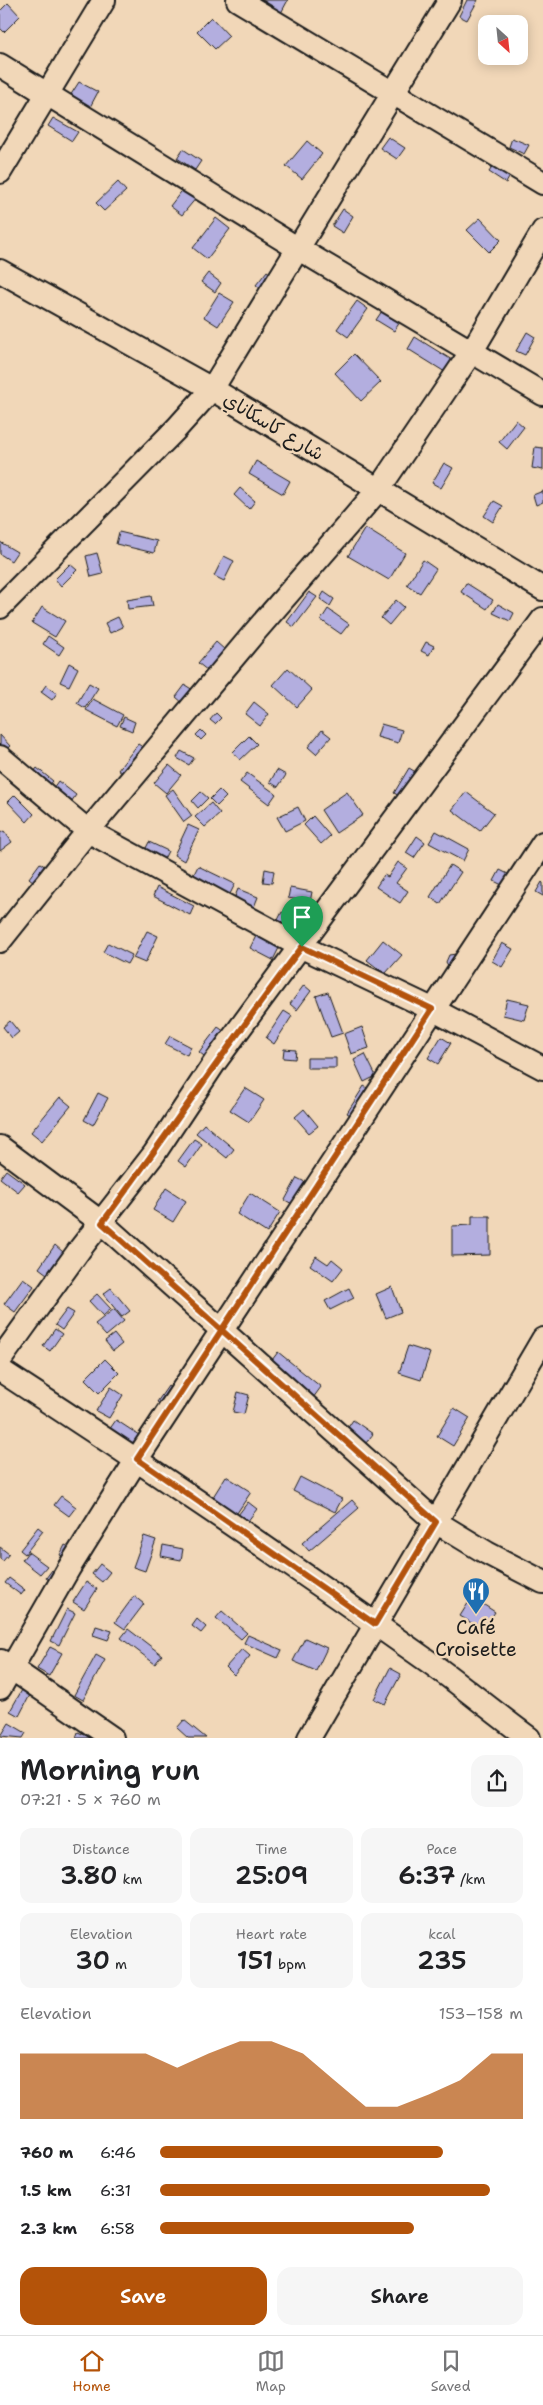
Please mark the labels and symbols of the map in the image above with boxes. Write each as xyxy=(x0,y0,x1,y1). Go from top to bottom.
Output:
north arrow xyxy=(478,15,528,65)
street label: شارع كاسكاناي xyxy=(218,387,329,468)
pin xyxy=(281,896,323,947)
restaurant icon: Café Croisette xyxy=(461,1576,491,1615)
place label: Café Croisette xyxy=(435,1615,517,1662)

